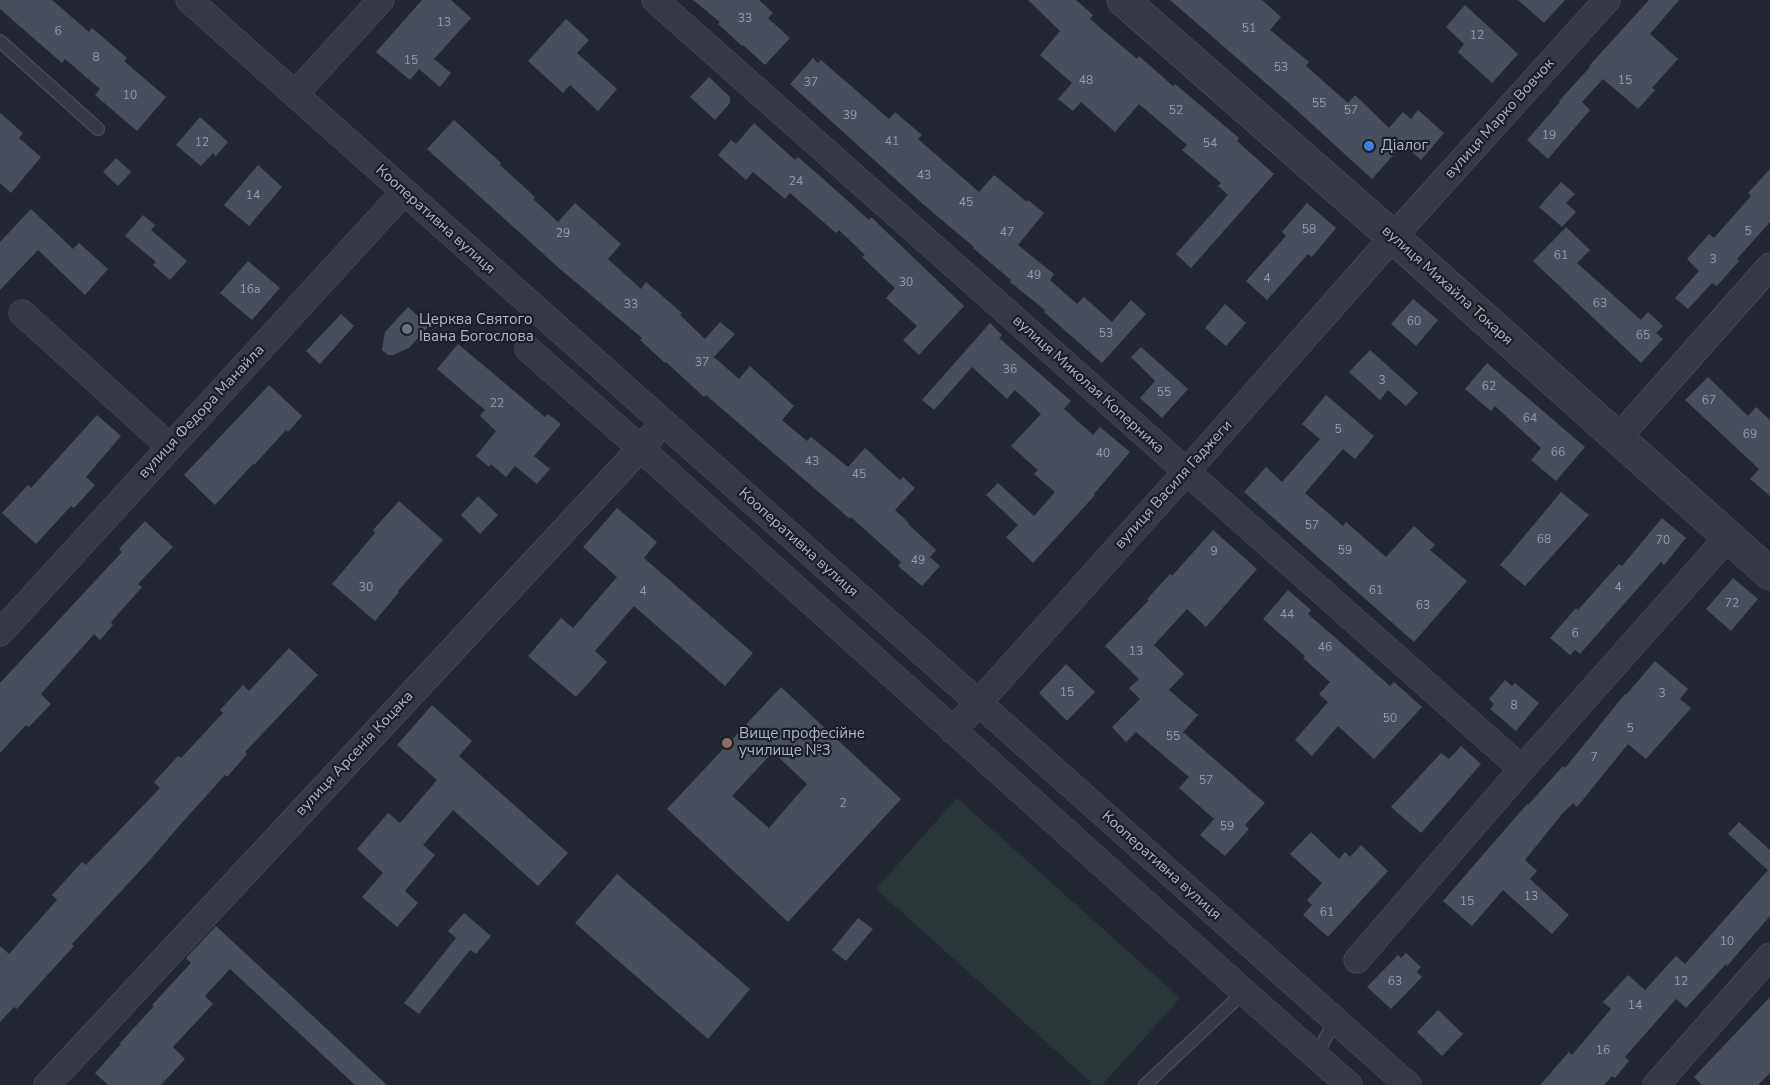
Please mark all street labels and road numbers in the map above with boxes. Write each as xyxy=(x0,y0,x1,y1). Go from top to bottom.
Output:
street label: вулиця Марко Вовчок xyxy=(1441,55,1559,183)
street label: Кооперативна вулиця xyxy=(371,162,499,278)
street label: вулиця Михайла Токаря xyxy=(1378,222,1516,350)
street label: вулиця Миколая Коперника xyxy=(1009,312,1167,458)
street label: вулиця Федора Манайла xyxy=(135,341,269,483)
street label: вулиця Василя Гаджеги xyxy=(1112,417,1236,553)
street label: Кооперативна вулиця xyxy=(734,485,862,601)
street label: вулиця Арсенія Коцака xyxy=(292,688,418,820)
street label: Кооперативна вулиця xyxy=(1097,808,1225,924)

